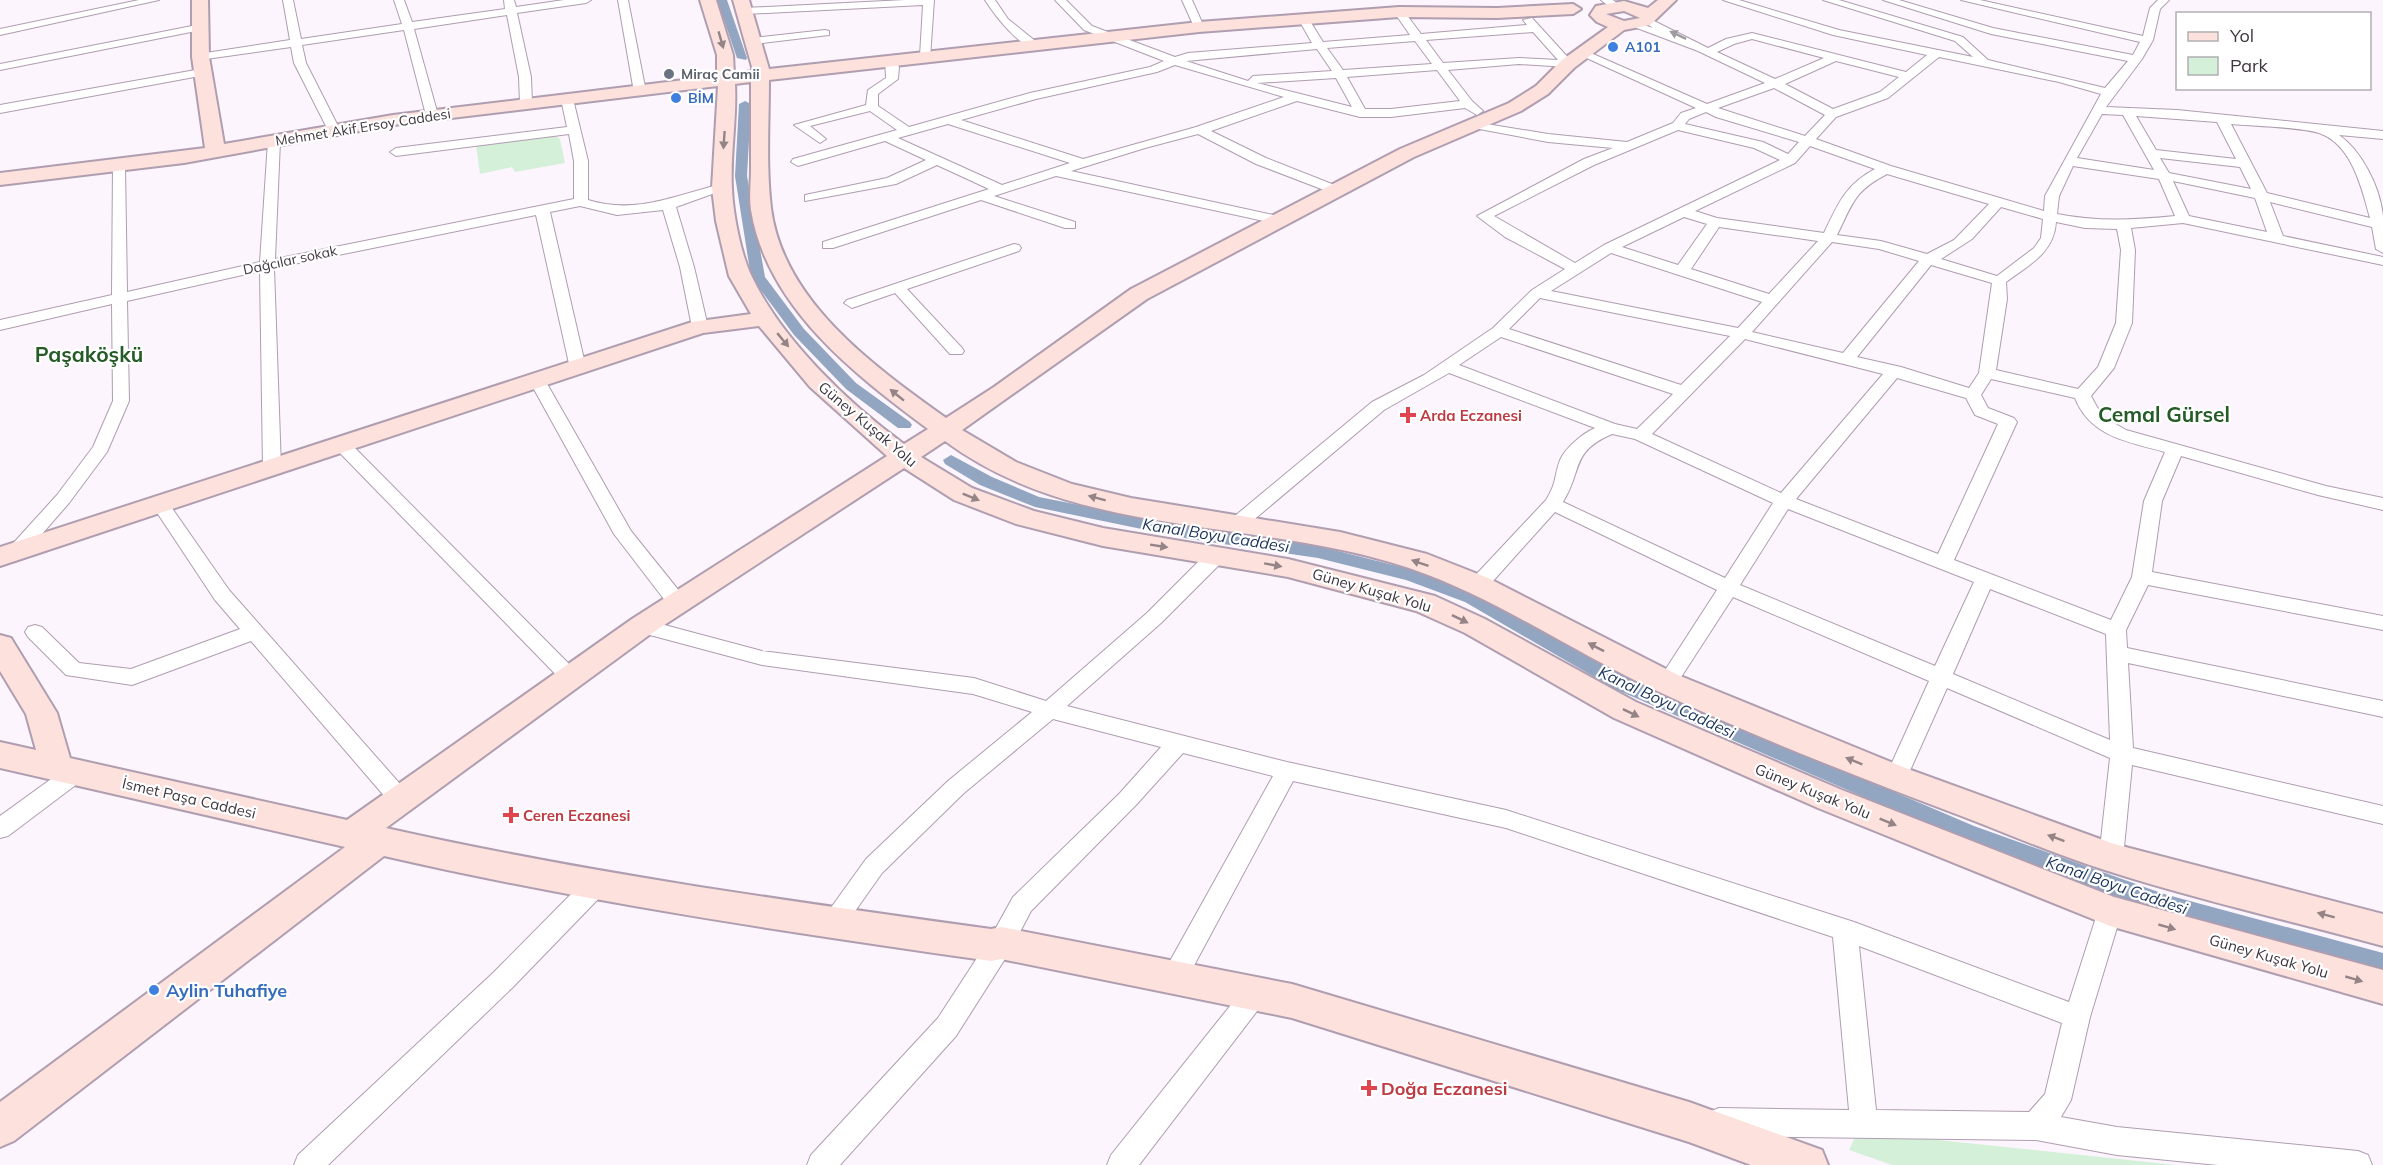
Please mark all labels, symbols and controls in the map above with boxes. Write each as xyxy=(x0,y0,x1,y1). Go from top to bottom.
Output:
legend xyxy=(2176,12,2371,90)
text: Yol xyxy=(2229,24,2254,47)
one-way arrow xyxy=(1669,30,1687,40)
one-way arrow xyxy=(717,31,726,49)
place label: A101 xyxy=(1625,38,1661,56)
marker: A101 xyxy=(1606,40,1620,54)
text: Park xyxy=(2230,54,2269,77)
place label: Miraç Camii xyxy=(681,65,760,83)
marker: Miraç Camii xyxy=(662,67,676,81)
place label: BİM xyxy=(688,89,714,107)
marker: BİM xyxy=(669,91,683,105)
street label: Mehmet Akif Ersoy Caddesi xyxy=(274,104,452,150)
one-way arrow xyxy=(720,130,729,149)
street label: Dağcılar sokak xyxy=(241,241,339,279)
one-way arrow xyxy=(776,332,789,347)
district label: Paşaköşkü xyxy=(35,341,143,367)
street label: Güney Kuşak Yolu xyxy=(815,377,921,471)
one-way arrow xyxy=(889,389,905,402)
district label: Cemal Gürsel xyxy=(2098,401,2230,427)
place label: Arda Eczanesi xyxy=(1420,406,1522,425)
marker: Arda Eczanesi xyxy=(1401,408,1415,422)
one-way arrow xyxy=(962,492,980,502)
one-way arrow xyxy=(1087,493,1106,503)
water label: Kanal Boyu Caddesi xyxy=(1141,514,1291,557)
one-way arrow xyxy=(1149,542,1168,551)
one-way arrow xyxy=(1411,558,1429,567)
one-way arrow xyxy=(1264,561,1283,570)
street label: Güney Kuşak Yolu xyxy=(1310,564,1434,616)
one-way arrow xyxy=(1452,614,1469,623)
one-way arrow xyxy=(1587,642,1604,652)
water label: Kanal Boyu Caddesi xyxy=(1596,662,1739,743)
one-way arrow xyxy=(1623,708,1640,717)
one-way arrow xyxy=(1845,756,1863,765)
street label: Güney Kuşak Yolu xyxy=(1752,759,1874,823)
street label: İsmet Paşa Caddesi xyxy=(120,773,258,823)
place label: Ceren Eczanesi xyxy=(523,806,630,825)
marker: Ceren Eczanesi xyxy=(504,808,518,822)
one-way arrow xyxy=(1879,817,1897,827)
one-way arrow xyxy=(2047,832,2065,842)
water label: Kanal Boyu Caddesi xyxy=(2044,851,2191,919)
one-way arrow xyxy=(2317,910,2335,919)
one-way arrow xyxy=(2158,923,2176,932)
street label: Güney Kuşak Yolu xyxy=(2207,930,2331,982)
one-way arrow xyxy=(2345,975,2364,985)
place label: Aylin Tuhafiye xyxy=(166,979,287,1002)
marker: Aylin Tuhafiye xyxy=(147,983,161,997)
place label: Doğa Eczanesi xyxy=(1381,1077,1507,1100)
marker: Doğa Eczanesi xyxy=(1362,1081,1376,1095)

